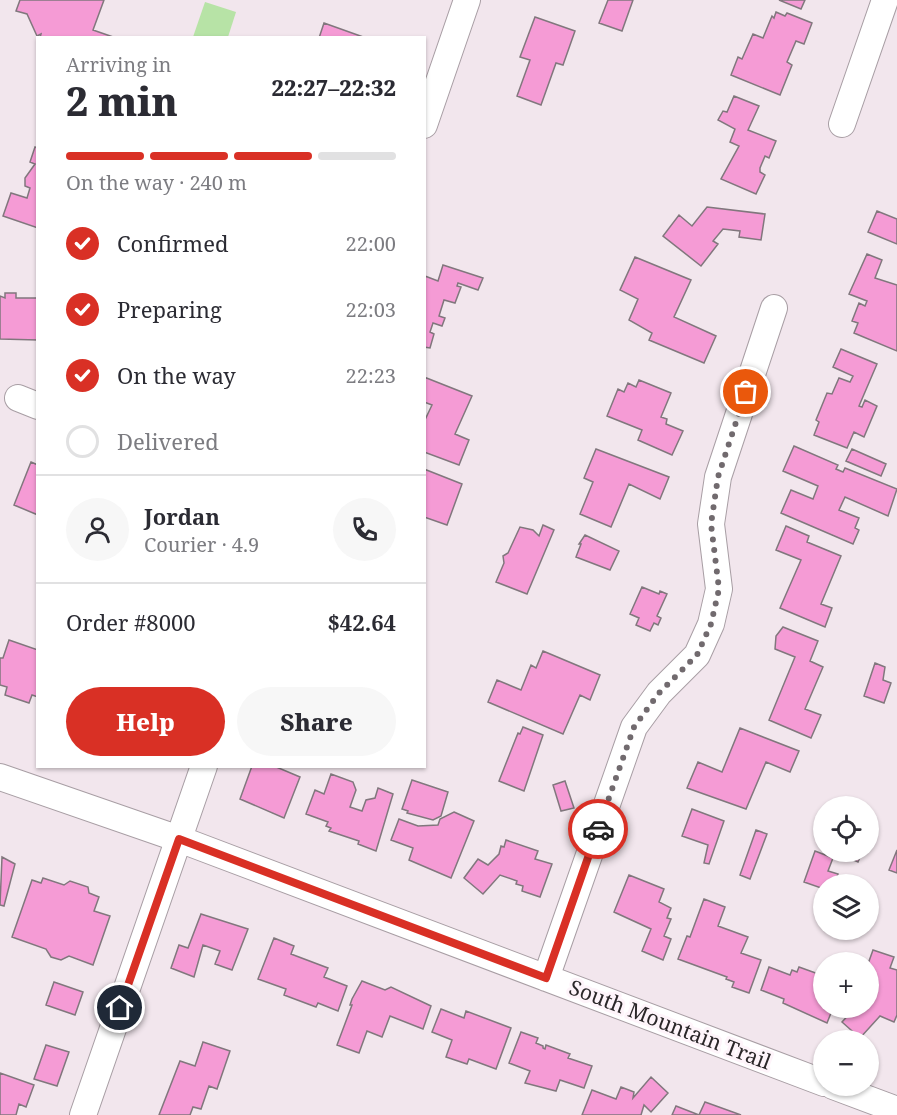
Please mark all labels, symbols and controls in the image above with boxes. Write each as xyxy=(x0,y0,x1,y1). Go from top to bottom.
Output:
text: Arriving in xyxy=(66,51,171,78)
text: 22:27–22:32 xyxy=(272,72,396,102)
text: 2 min xyxy=(66,74,178,127)
text: On the way · 240 m xyxy=(66,169,247,196)
icon: check xyxy=(66,227,99,260)
text: Confirmed xyxy=(117,228,228,258)
text: 22:00 xyxy=(346,230,396,257)
icon: check xyxy=(66,293,99,326)
text: Preparing xyxy=(117,294,222,324)
text: 22:03 xyxy=(346,296,396,323)
icon: check xyxy=(66,359,99,392)
text: On the way xyxy=(117,360,236,390)
text: 22:23 xyxy=(346,362,396,389)
pin xyxy=(720,366,771,417)
icon: bag xyxy=(729,375,762,408)
text: Delivered xyxy=(117,426,219,456)
button: person xyxy=(66,498,129,561)
button: phone xyxy=(333,498,396,561)
text: Jordan xyxy=(144,501,220,531)
text: Courier · 4.9 xyxy=(144,531,259,558)
text: Order #8000 xyxy=(66,607,196,637)
text: $42.64 xyxy=(327,607,396,637)
button: Help xyxy=(66,687,225,756)
button: Share xyxy=(237,687,396,756)
map controls xyxy=(813,796,879,1096)
button: locate xyxy=(813,796,879,862)
courier xyxy=(568,799,628,859)
icon: car xyxy=(582,813,615,846)
button: layers xyxy=(813,874,879,940)
button: + xyxy=(813,952,879,1018)
street label: South Mountain Trail xyxy=(565,973,776,1076)
pin xyxy=(94,982,145,1033)
icon: home xyxy=(103,991,136,1024)
button: − xyxy=(813,1030,879,1096)

